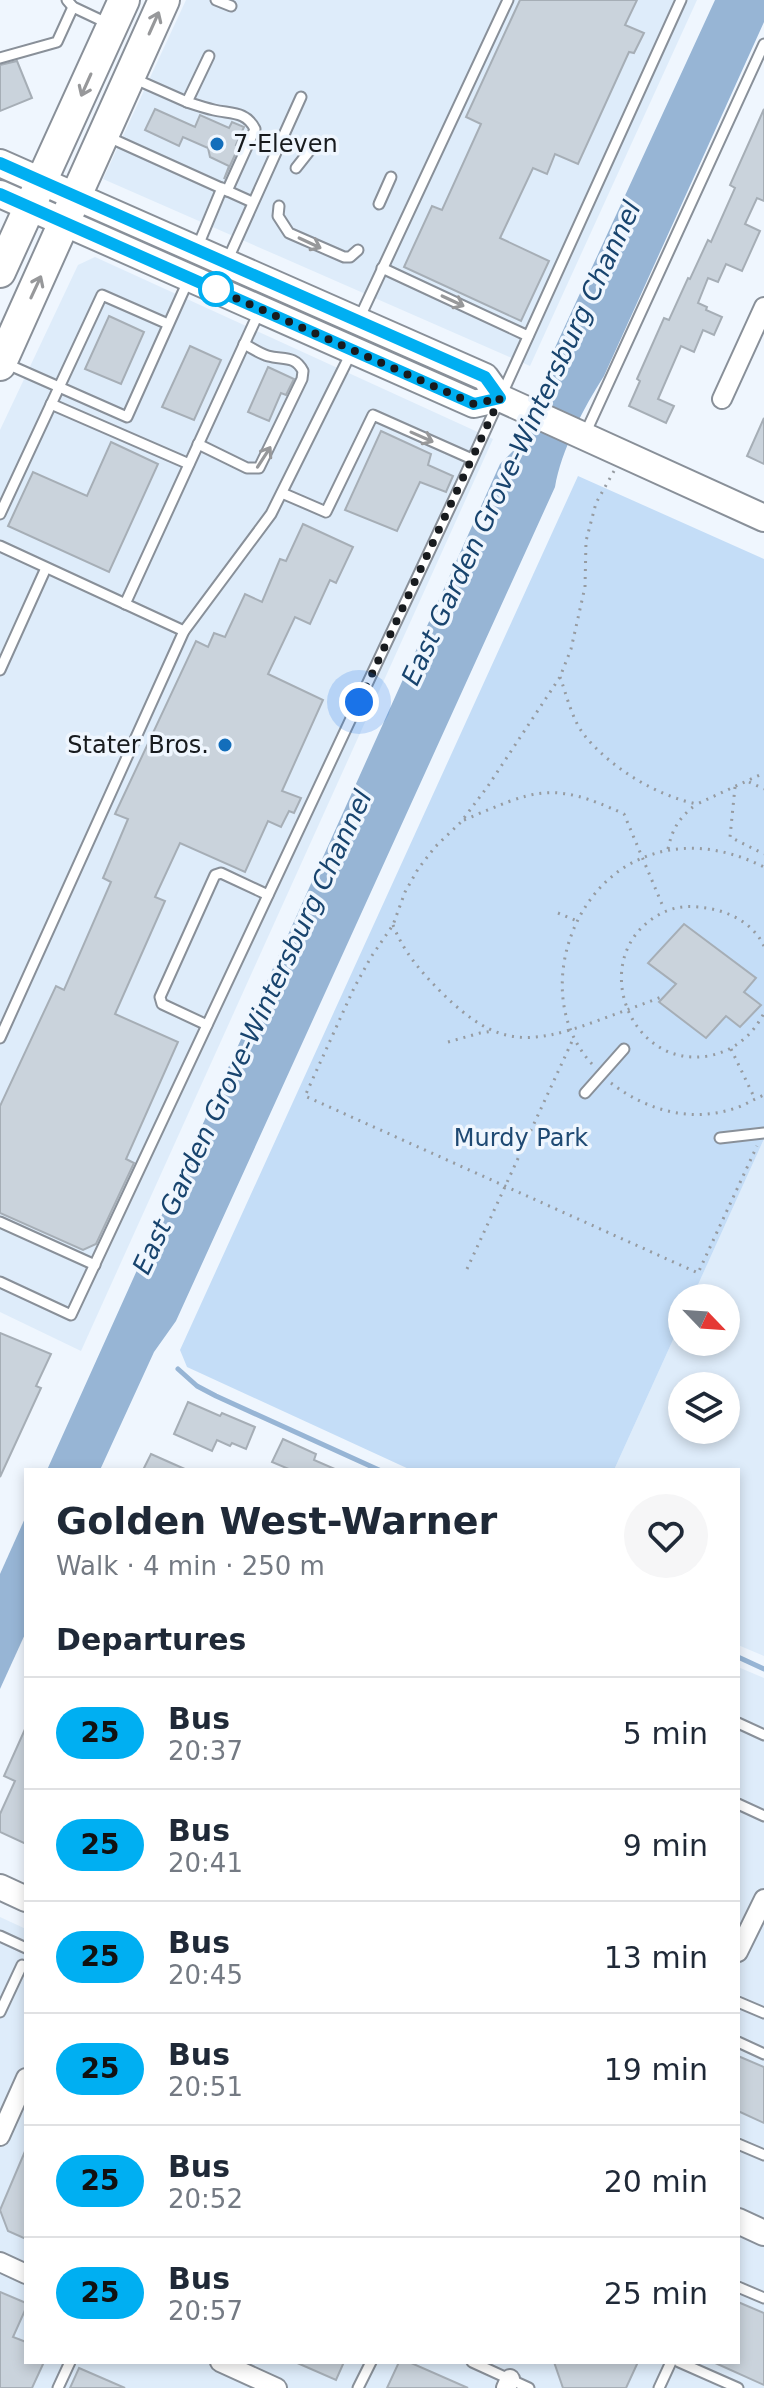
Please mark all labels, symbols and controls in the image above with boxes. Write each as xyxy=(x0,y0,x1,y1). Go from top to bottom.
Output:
one-way arrow xyxy=(147,11,162,36)
one-way arrow xyxy=(77,72,92,97)
place label: 7-Eleven xyxy=(233,130,338,158)
marker: 7-Eleven xyxy=(208,135,226,153)
water label: East Garden Grove-Wintersburg Channel xyxy=(395,196,647,690)
one-way arrow xyxy=(298,236,322,251)
unlabelled marker xyxy=(199,272,233,306)
one-way arrow xyxy=(29,275,44,299)
one-way arrow xyxy=(441,294,465,309)
one-way arrow xyxy=(410,430,434,445)
one-way arrow xyxy=(256,447,272,469)
your location xyxy=(339,682,379,722)
place label: Stater Bros. xyxy=(67,731,209,759)
marker: Stater Bros. xyxy=(216,736,234,754)
water label: East Garden Grove-Wintersburg Channel xyxy=(126,785,378,1279)
park label: Murdy Park xyxy=(454,1124,588,1152)
north arrow xyxy=(668,1284,740,1356)
map controls xyxy=(668,1284,740,1444)
button: layers xyxy=(668,1372,740,1444)
button: heart xyxy=(624,1494,708,1578)
text: Golden West-Warner xyxy=(56,1499,497,1543)
text: Walk · 4 min · 250 m xyxy=(56,1551,325,1581)
text: Departures xyxy=(56,1622,246,1657)
text: Bus xyxy=(168,1701,230,1736)
text: 25 xyxy=(81,1716,119,1749)
text: 5 min xyxy=(623,1716,708,1751)
text: 20:37 xyxy=(168,1736,243,1766)
text: Bus xyxy=(168,1813,230,1848)
text: 25 xyxy=(81,1828,119,1861)
text: 9 min xyxy=(623,1828,708,1863)
text: 20:41 xyxy=(168,1848,243,1878)
text: Bus xyxy=(168,1925,230,1960)
text: 25 xyxy=(81,1940,119,1973)
text: 13 min xyxy=(604,1940,708,1975)
text: 20:45 xyxy=(168,1960,243,1990)
text: Bus xyxy=(168,2037,230,2072)
text: 25 xyxy=(81,2052,119,2085)
text: 19 min xyxy=(604,2052,708,2087)
text: 20:51 xyxy=(168,2072,243,2102)
text: Bus xyxy=(168,2149,230,2184)
text: 25 xyxy=(81,2164,119,2197)
text: 20 min xyxy=(604,2164,708,2199)
text: 20:52 xyxy=(168,2184,243,2214)
text: Bus xyxy=(168,2261,230,2296)
text: 25 xyxy=(81,2276,119,2309)
text: 25 min xyxy=(604,2276,708,2311)
text: 20:57 xyxy=(168,2296,243,2326)

